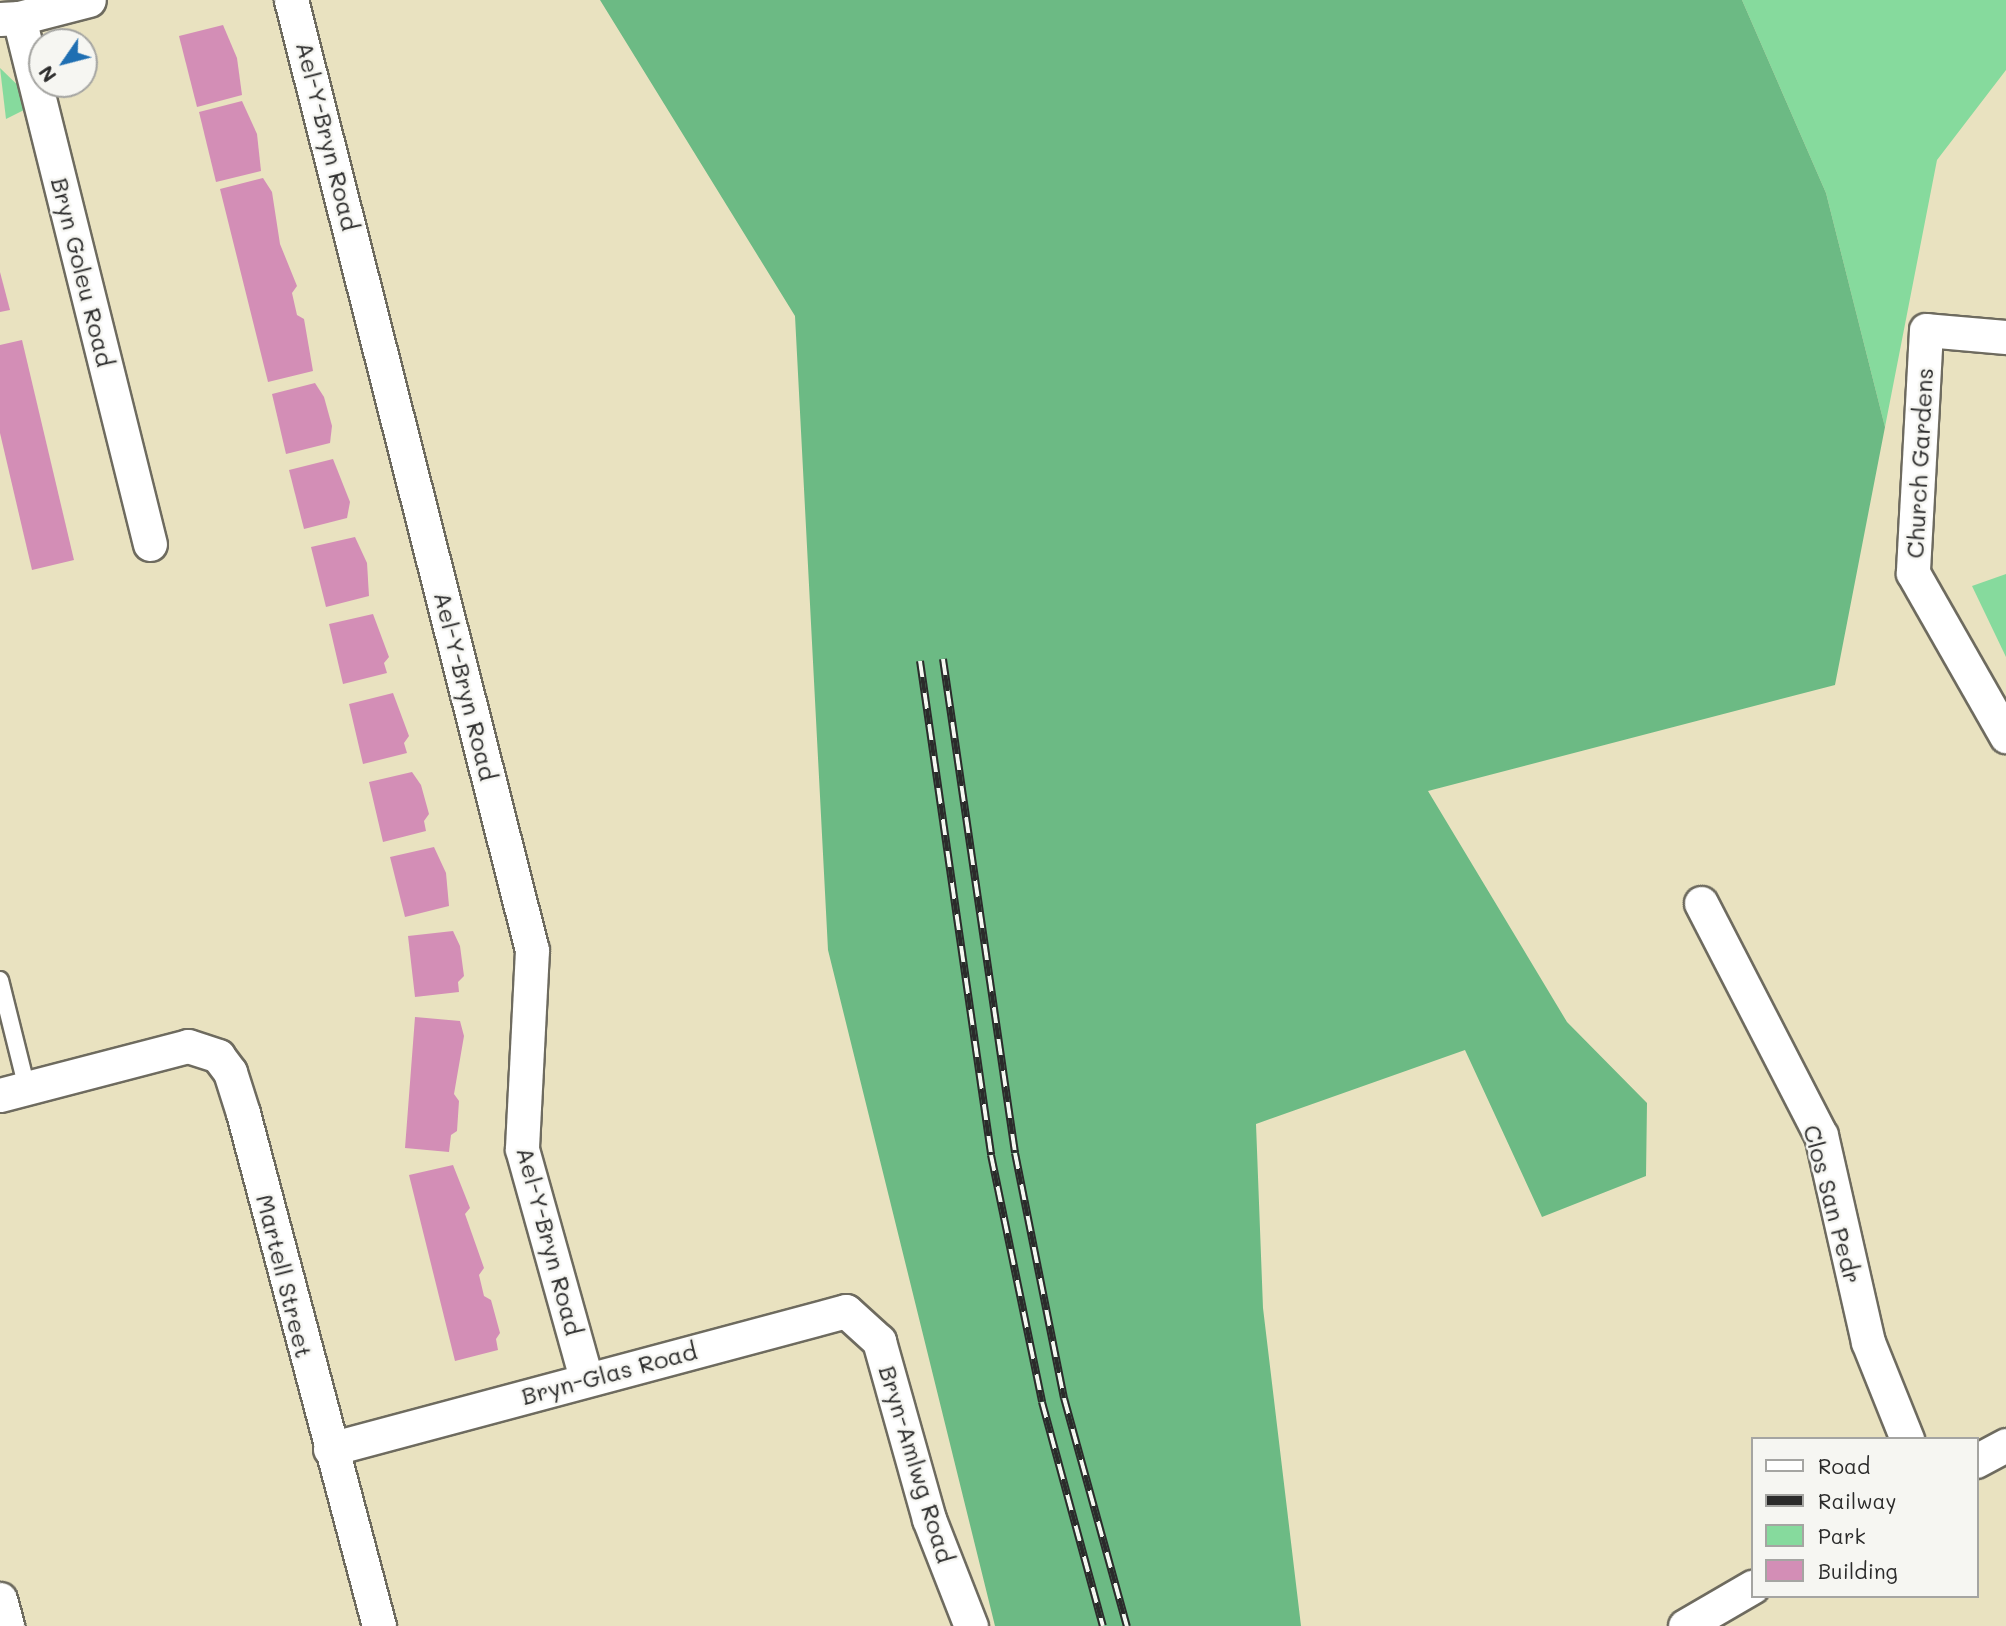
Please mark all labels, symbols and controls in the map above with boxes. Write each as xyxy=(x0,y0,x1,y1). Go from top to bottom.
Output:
north arrow xyxy=(28,28,98,98)
street label: Ael-Y-Bryn Road xyxy=(291,39,365,233)
text: N xyxy=(33,61,61,87)
street label: Bryn Goleu Road xyxy=(46,174,120,370)
street label: Church Gardens xyxy=(1900,367,1938,559)
street label: Ael-Y-Bryn Road xyxy=(429,589,503,783)
street label: Clos San Pedr xyxy=(1798,1122,1868,1286)
street label: Ael-Y-Bryn Road xyxy=(511,1144,589,1338)
street label: Martell Street xyxy=(251,1191,319,1361)
street label: Bryn-Glas Road xyxy=(518,1336,700,1410)
street label: Bryn-Amlwg Road xyxy=(873,1362,961,1566)
legend xyxy=(1750,1437,1978,1598)
text: Road xyxy=(1818,1452,1870,1479)
text: Railway xyxy=(1818,1487,1897,1514)
text: Park xyxy=(1818,1522,1866,1549)
text: Building xyxy=(1818,1557,1898,1584)

